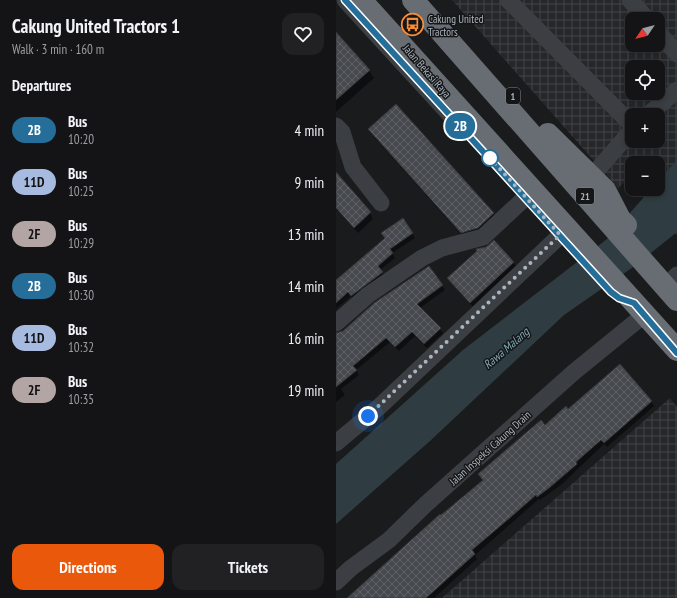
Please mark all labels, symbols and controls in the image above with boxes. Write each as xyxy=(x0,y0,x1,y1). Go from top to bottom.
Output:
bus stop icon: Cakung United Tractors xyxy=(400,12,426,38)
place label: Cakung United Tractors xyxy=(428,12,484,39)
north arrow xyxy=(625,12,665,52)
map controls xyxy=(625,12,665,196)
button: heart xyxy=(282,13,324,55)
text: Cakung United Tractors 1 xyxy=(12,14,180,38)
text: Walk · 3 min · 160 m xyxy=(12,41,104,58)
street label: Jalan Bekasi Raya xyxy=(399,41,454,101)
button: locate xyxy=(625,60,665,100)
text: Departures xyxy=(12,76,71,95)
road number: 1 xyxy=(506,88,520,104)
button: + xyxy=(625,108,665,148)
text: Bus xyxy=(68,112,87,131)
line badge: 2B xyxy=(442,113,478,139)
text: 2B xyxy=(453,117,467,135)
text: 2B xyxy=(27,121,41,139)
text: 4 min xyxy=(294,121,324,140)
text: 10:20 xyxy=(68,131,94,148)
unlabelled marker xyxy=(481,149,499,167)
button: − xyxy=(625,156,665,196)
text: Bus xyxy=(68,164,87,183)
text: 11D xyxy=(24,173,44,191)
text: 9 min xyxy=(294,173,324,192)
text: 10:25 xyxy=(68,183,94,200)
road number: 21 xyxy=(576,188,594,204)
text: Bus xyxy=(68,216,87,235)
text: 2F xyxy=(28,225,40,243)
text: 13 min xyxy=(288,225,324,244)
text: 10:29 xyxy=(68,235,94,252)
text: Bus xyxy=(68,268,87,287)
text: 2B xyxy=(27,277,41,295)
text: 14 min xyxy=(288,277,324,296)
text: 10:30 xyxy=(68,287,94,304)
text: Bus xyxy=(68,320,87,339)
water label: Rawa Malang xyxy=(480,324,532,372)
text: 11D xyxy=(24,329,44,347)
text: 16 min xyxy=(288,329,324,348)
text: 10:32 xyxy=(68,339,94,356)
text: Bus xyxy=(68,372,87,391)
text: 2F xyxy=(28,381,40,399)
text: 19 min xyxy=(288,381,324,400)
text: 10:35 xyxy=(68,391,94,408)
your location xyxy=(358,406,378,426)
street label: Jalan Inspeksi Cakung Drain xyxy=(446,408,534,489)
button: Directions xyxy=(12,544,164,590)
button: Tickets xyxy=(172,544,324,590)

